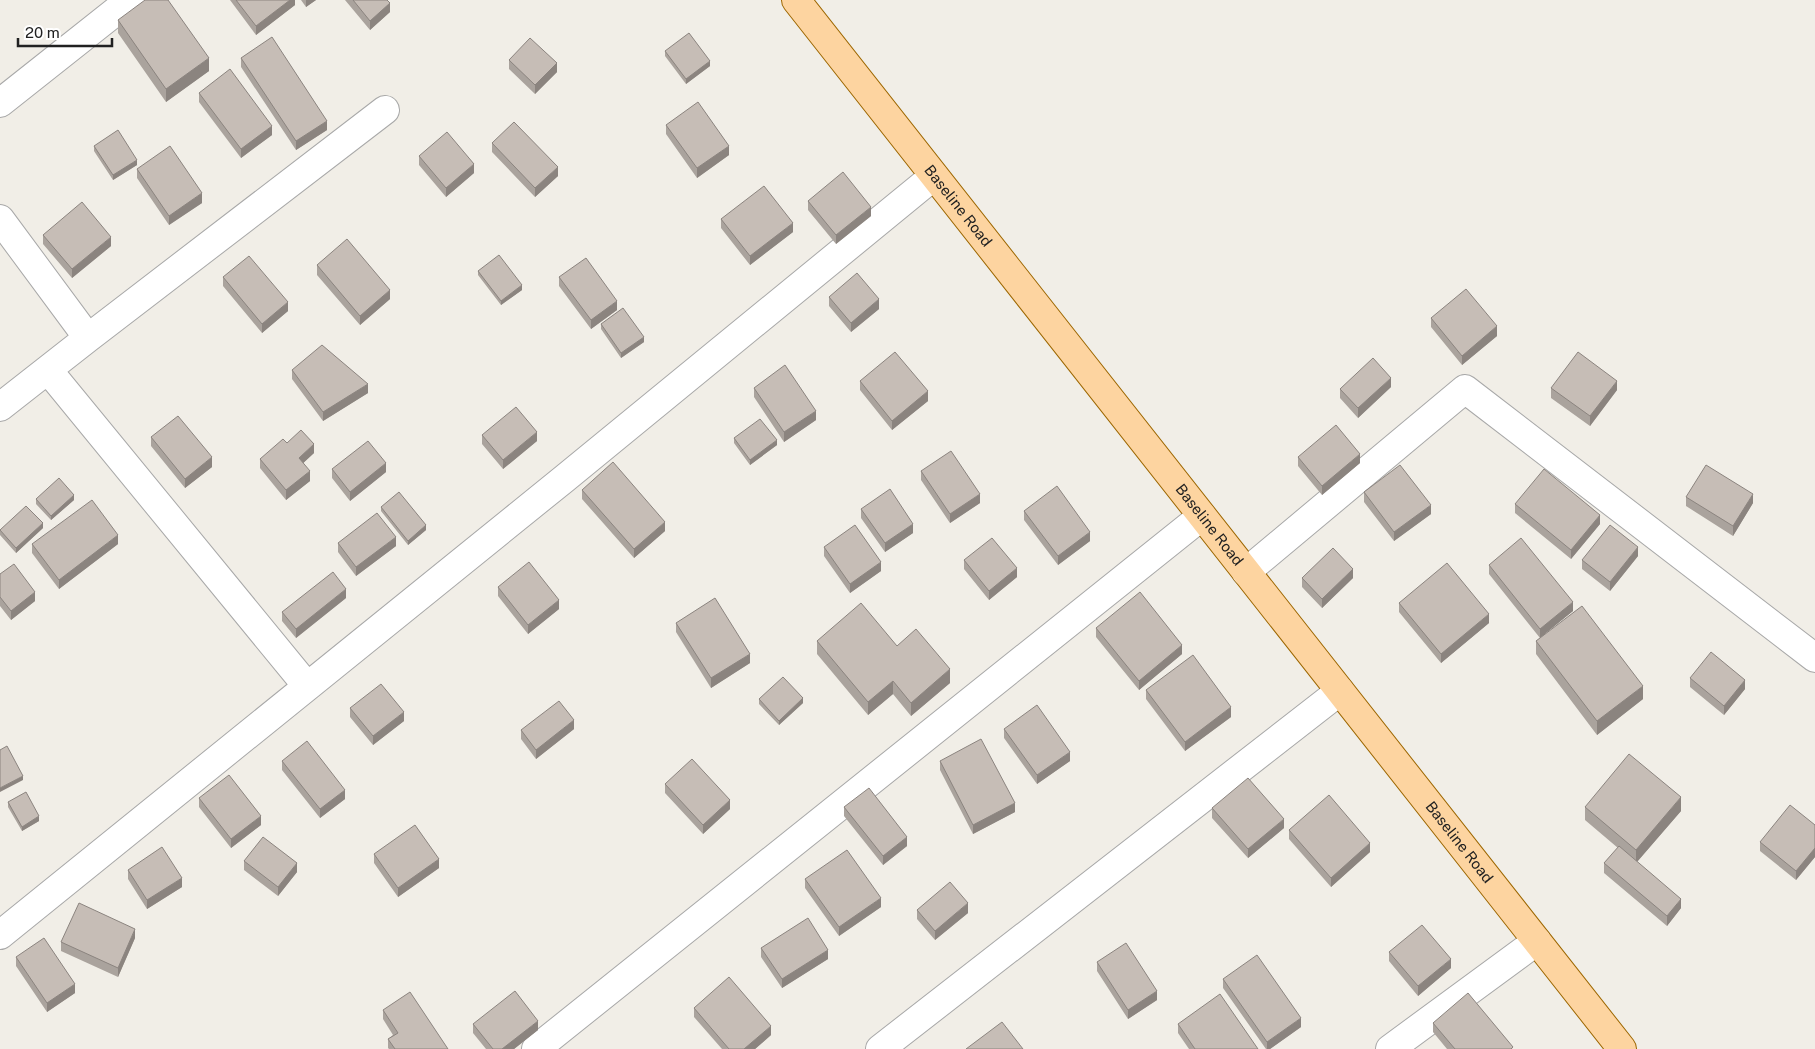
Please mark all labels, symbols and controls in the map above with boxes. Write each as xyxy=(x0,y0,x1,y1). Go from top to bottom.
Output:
scale bar xyxy=(18,15,111,47)
text: 20 m xyxy=(25,24,60,41)
street label: Baseline Road xyxy=(921,161,996,250)
street label: Baseline Road xyxy=(1172,480,1247,569)
street label: Baseline Road xyxy=(1422,798,1497,886)

